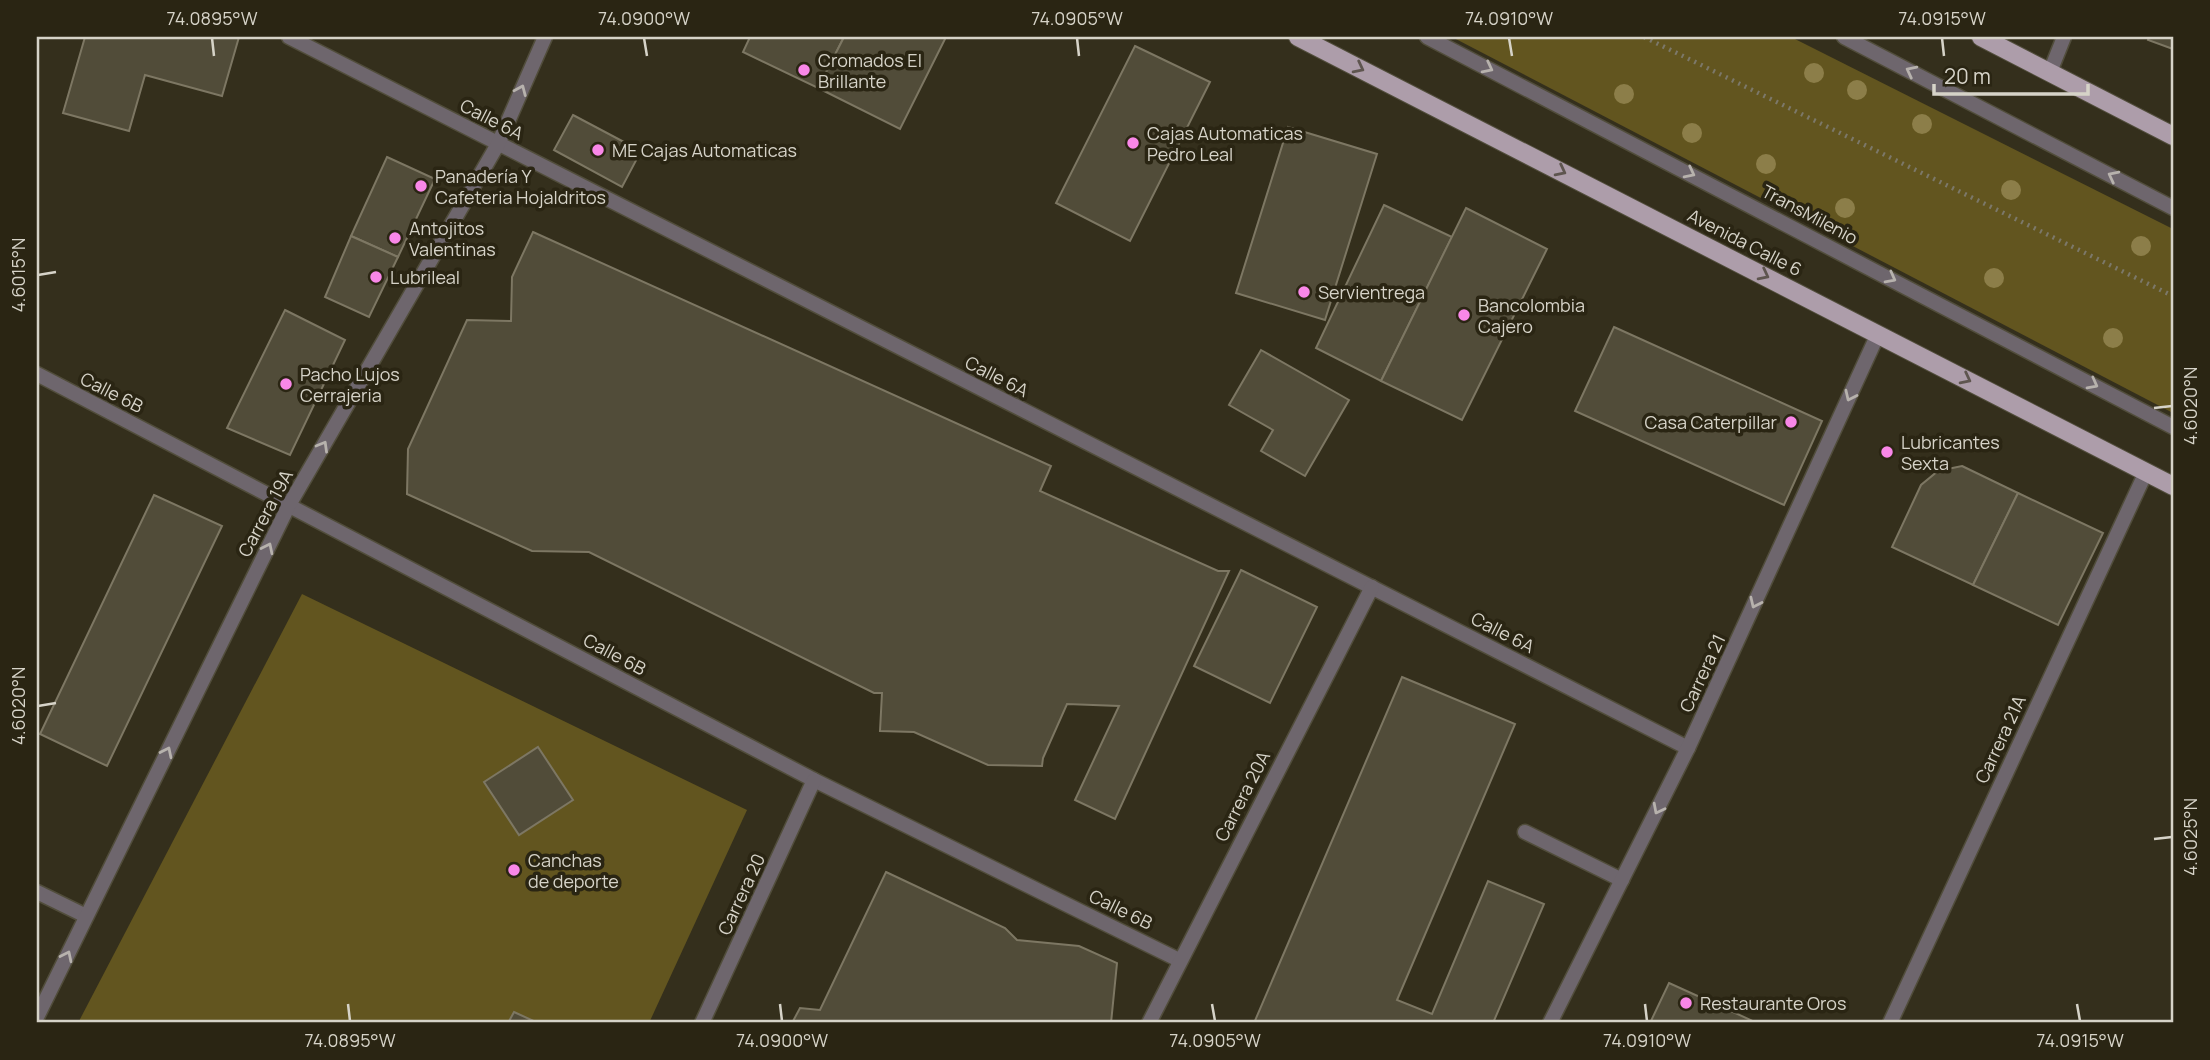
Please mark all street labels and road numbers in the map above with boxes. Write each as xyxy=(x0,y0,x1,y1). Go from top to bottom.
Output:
street label: Calle 6A xyxy=(456,93,528,145)
street label: TransMilenio xyxy=(1758,179,1862,249)
street label: Avenida Calle 6 xyxy=(1684,203,1806,281)
street label: Calle 6A xyxy=(961,350,1033,402)
street label: Calle 6B xyxy=(76,366,148,418)
street label: Carrera 19A xyxy=(232,465,298,561)
street label: Calle 6A xyxy=(1467,606,1539,658)
street label: Calle 6B xyxy=(580,628,650,680)
street label: Carrera 21 xyxy=(1674,630,1730,716)
street label: Carrera 21A xyxy=(1969,691,2031,787)
street label: Carrera 20A xyxy=(1209,746,1275,845)
street label: Carrera 20 xyxy=(712,849,770,939)
street label: Calle 6B xyxy=(1085,883,1157,935)

